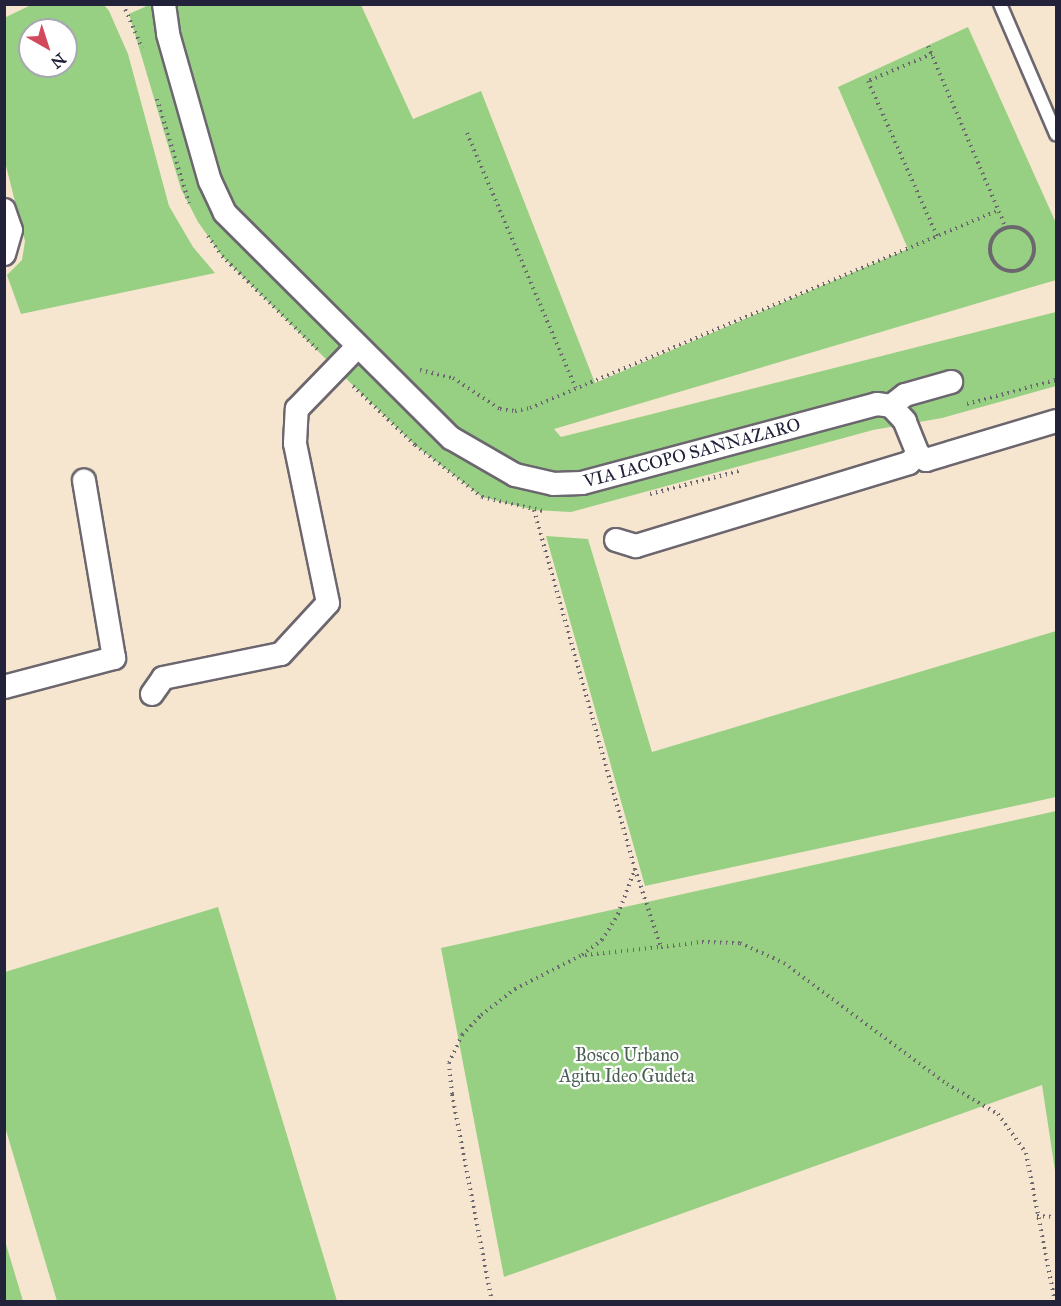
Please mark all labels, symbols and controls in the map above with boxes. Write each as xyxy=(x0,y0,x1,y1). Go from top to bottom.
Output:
north arrow xyxy=(18,18,78,78)
text: N xyxy=(47,49,70,72)
street label: VIA IACOPO SANNAZARO xyxy=(581,414,803,492)
park label: Bosco Urbano Agitu Ideo Gudeta xyxy=(559,1045,695,1088)

